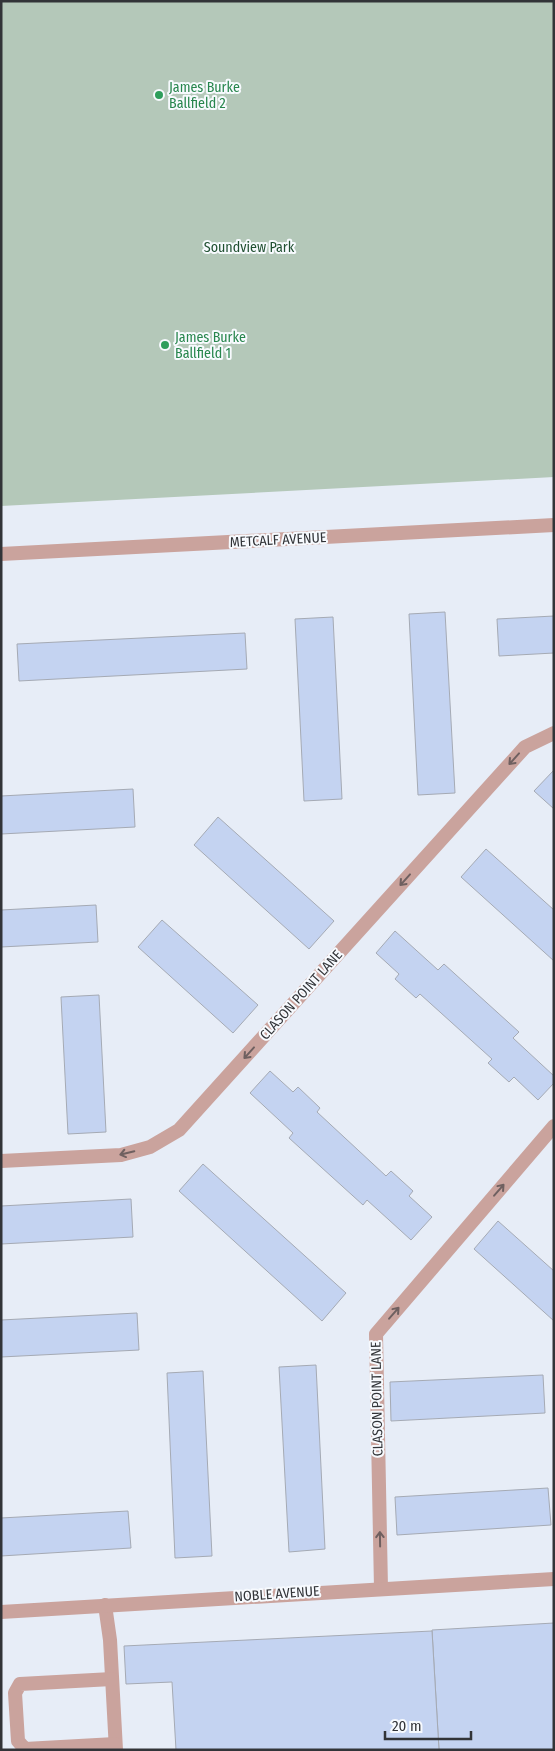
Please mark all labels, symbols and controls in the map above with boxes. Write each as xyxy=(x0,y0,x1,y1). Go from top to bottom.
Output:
place label: James Burke Ballfield 2 xyxy=(169,79,240,112)
marker: James Burke Ballfield 2 xyxy=(153,89,165,101)
park label: Soundview Park xyxy=(204,239,295,256)
place label: James Burke Ballfield 1 xyxy=(175,329,246,362)
marker: James Burke Ballfield 1 xyxy=(159,339,171,351)
street label: METCALF AVENUE xyxy=(229,529,327,551)
one-way arrow xyxy=(508,753,520,766)
one-way arrow xyxy=(399,874,411,887)
street label: CLASON POINT LANE xyxy=(256,946,346,1043)
one-way arrow xyxy=(243,1046,255,1059)
one-way arrow xyxy=(119,1149,135,1158)
one-way arrow xyxy=(494,1183,505,1196)
one-way arrow xyxy=(388,1307,399,1320)
street label: CLASON POINT LANE xyxy=(367,1341,387,1457)
one-way arrow xyxy=(375,1532,385,1548)
street label: NOBLE AVENUE xyxy=(234,1583,320,1605)
scale bar xyxy=(385,1708,471,1740)
text: 20 m xyxy=(392,1717,422,1735)

